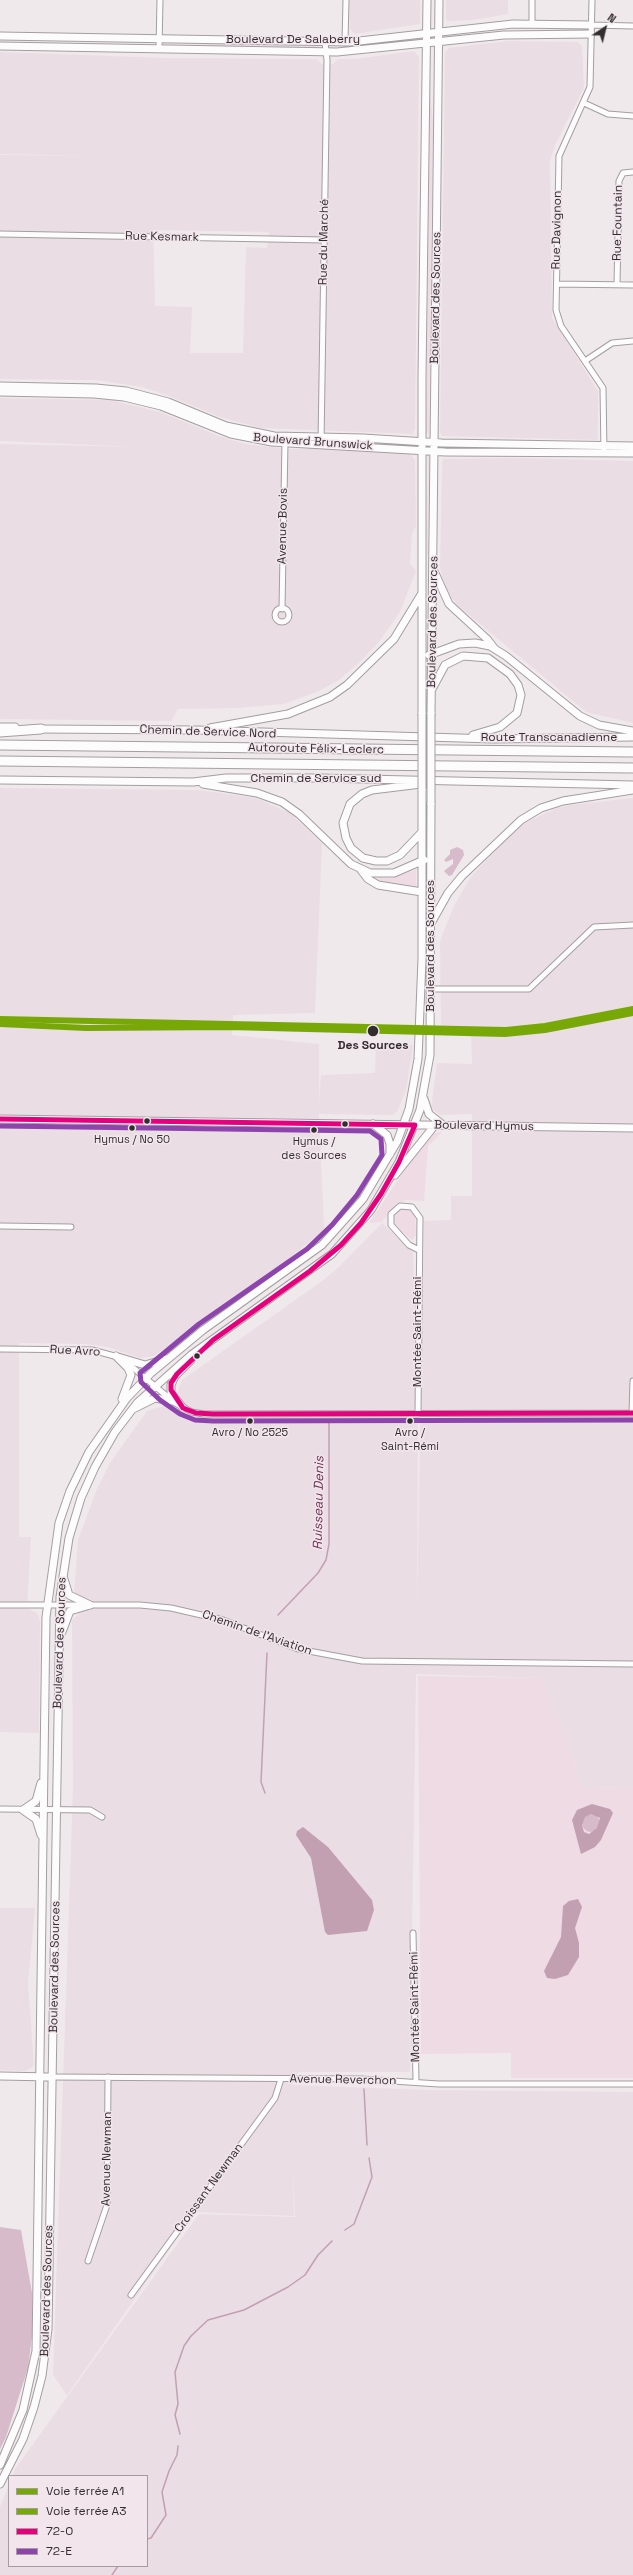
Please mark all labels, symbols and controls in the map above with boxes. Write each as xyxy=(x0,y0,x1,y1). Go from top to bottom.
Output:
north arrow xyxy=(585,8,625,48)
text: N xyxy=(605,10,619,26)
street label: Boulevard De Salaberry xyxy=(226,33,360,47)
street label: Rue Fountain xyxy=(610,185,626,261)
street label: Rue Davignon xyxy=(549,190,565,270)
street label: Rue du Marché xyxy=(316,199,332,285)
street label: Rue Kesmark xyxy=(125,229,199,245)
street label: Boulevard des Sources xyxy=(428,232,444,364)
street label: Boulevard Brunswick xyxy=(252,431,374,453)
street label: Avenue Bovis xyxy=(275,488,291,564)
street label: Boulevard des Sources xyxy=(425,556,441,688)
street label: Chemin de Service Nord xyxy=(139,722,277,742)
street label: Route Transcanadienne xyxy=(481,731,617,745)
street label: Autoroute Félix-Leclerc xyxy=(248,741,384,757)
street label: Chemin de Service sud xyxy=(251,772,381,786)
street label: Boulevard des Sources xyxy=(424,880,438,1012)
marker: Des Sources xyxy=(366,1024,380,1038)
place label: Des Sources xyxy=(337,1039,409,1053)
unlabelled marker xyxy=(142,1116,152,1126)
street label: Boulevard Hymus xyxy=(434,1118,534,1134)
unlabelled marker xyxy=(340,1119,350,1129)
marker: Hymus / No 50 xyxy=(127,1123,137,1133)
marker: Hymus / des Sources xyxy=(309,1125,319,1135)
place label: Hymus / No 50 xyxy=(94,1133,170,1147)
place label: Hymus / des Sources xyxy=(281,1135,347,1161)
street label: Montée Saint-Rémi xyxy=(411,1277,425,1387)
street label: Rue Avro xyxy=(49,1342,101,1360)
unlabelled marker xyxy=(192,1351,202,1361)
marker: Avro / No 2525 xyxy=(245,1416,255,1426)
marker: Avro / Saint-Rémi xyxy=(405,1416,415,1426)
place label: Avro / No 2525 xyxy=(212,1426,288,1440)
place label: Avro / Saint-Rémi xyxy=(381,1426,439,1452)
water label: Ruisseau Denis xyxy=(310,1456,328,1550)
street label: Boulevard des Sources xyxy=(50,1577,70,1709)
street label: Chemin de l'Aviation xyxy=(200,1607,314,1659)
street label: Boulevard des Sources xyxy=(47,1901,63,2033)
street label: Montée Saint-Rémi xyxy=(407,1952,423,2062)
street label: Avenue Reverchon xyxy=(289,2072,397,2088)
street label: Avenue Newman xyxy=(99,2112,115,2206)
street label: Croissant Newman xyxy=(172,2141,246,2235)
street label: Boulevard des Sources xyxy=(37,2225,57,2357)
legend xyxy=(8,2475,148,2567)
text: Voie ferrée A1 xyxy=(46,2483,124,2499)
text: Voie ferrée A3 xyxy=(46,2503,126,2519)
text: 72-O xyxy=(46,2523,73,2539)
text: 72-E xyxy=(46,2543,72,2559)

